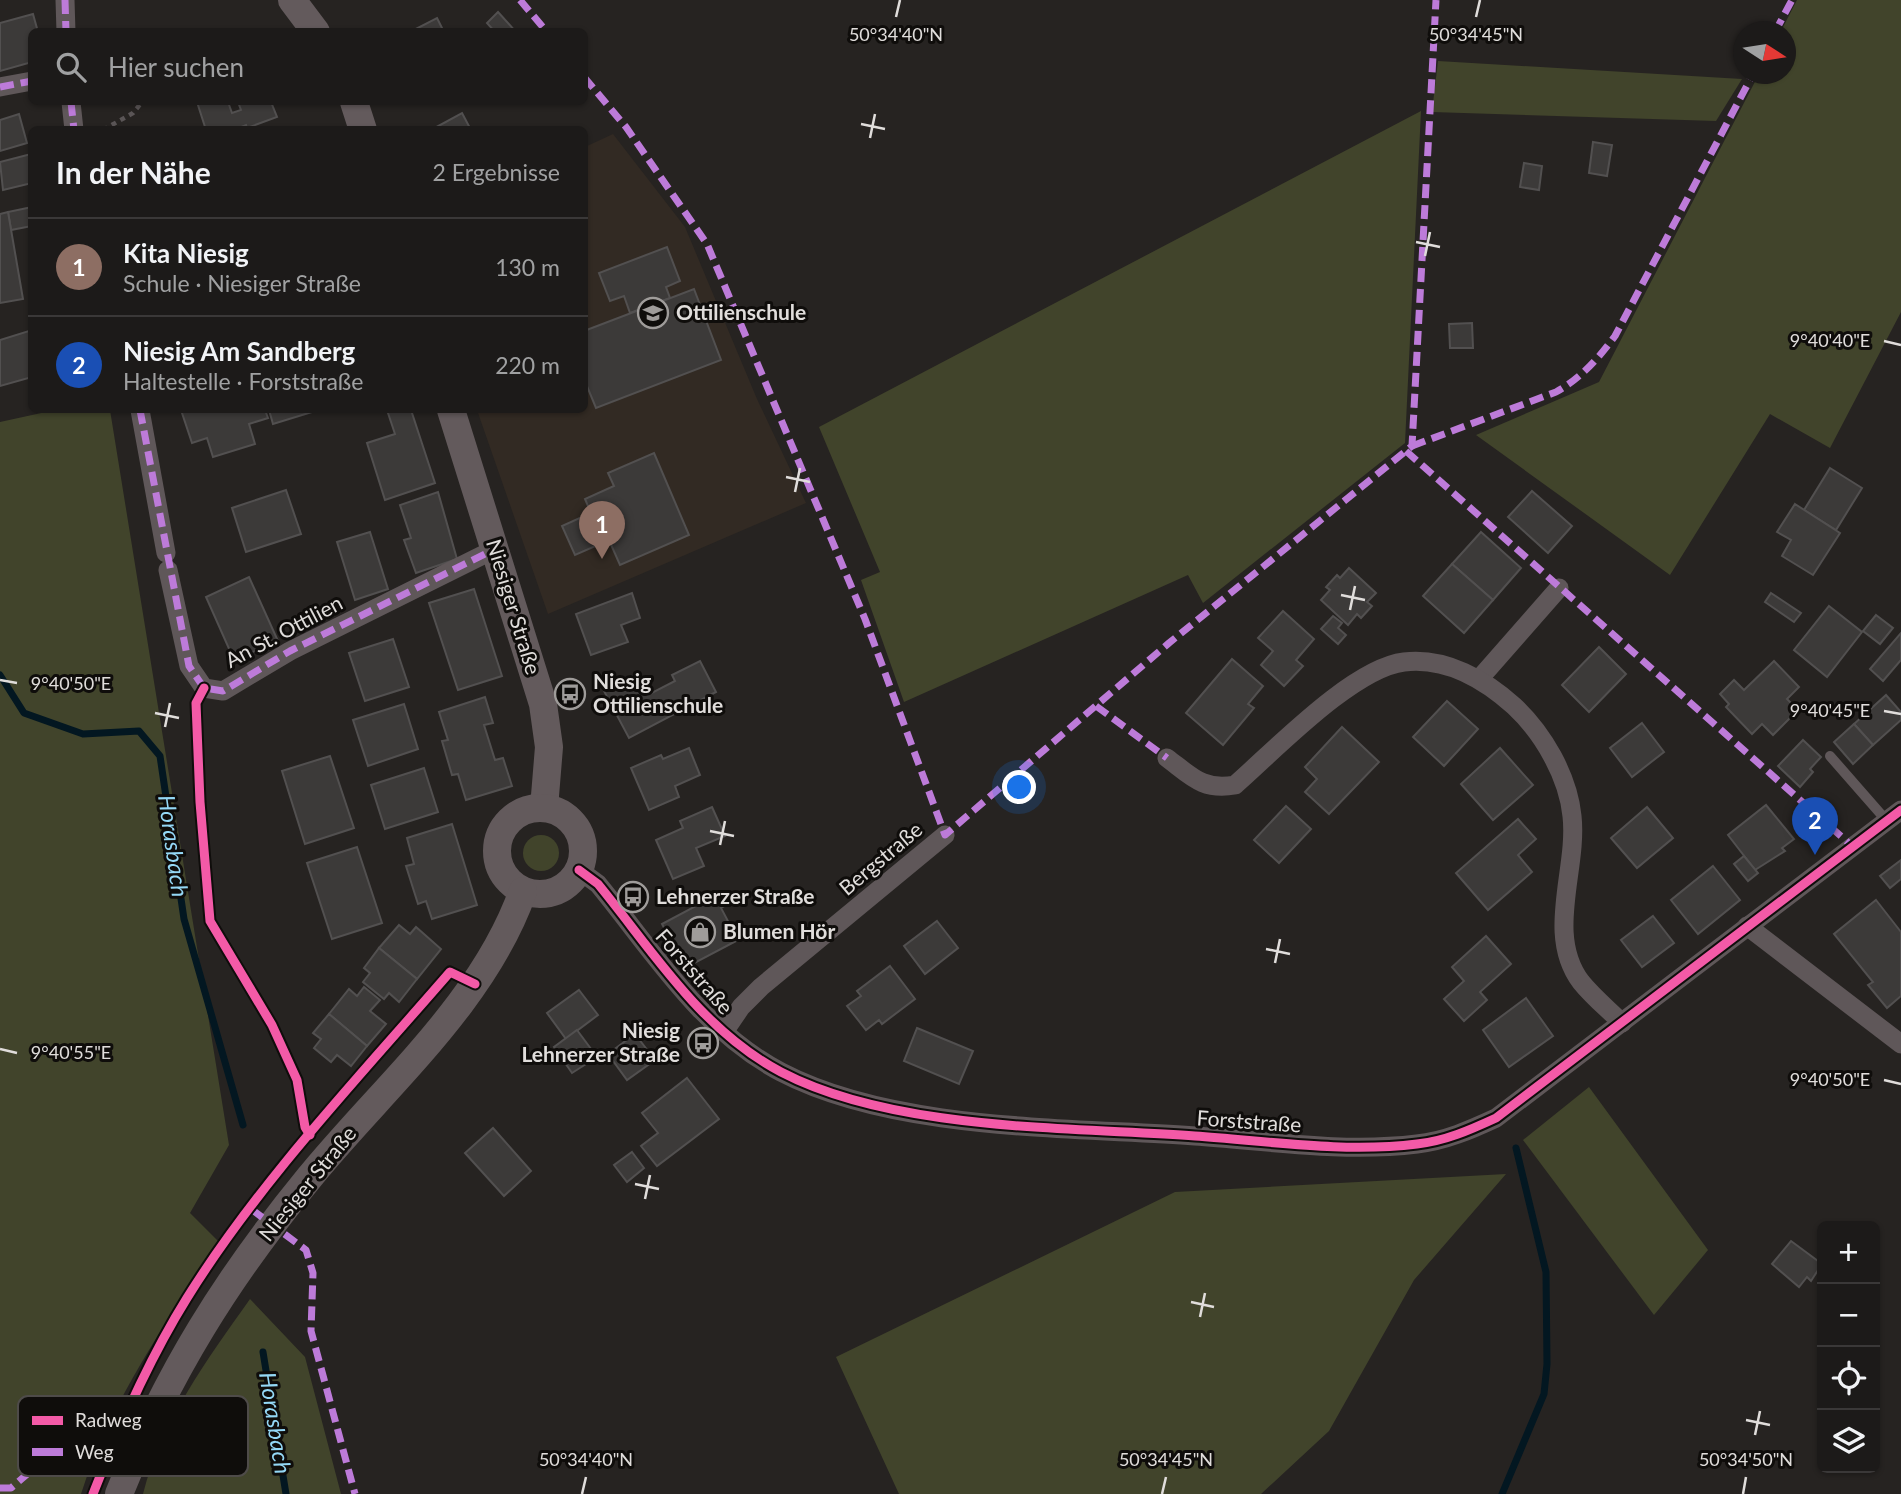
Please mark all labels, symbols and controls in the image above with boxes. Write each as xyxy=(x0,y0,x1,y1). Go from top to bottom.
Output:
north arrow xyxy=(1733,21,1796,84)
text: 50°34'40"N xyxy=(849,23,943,45)
text: 50°34'45"N xyxy=(1429,23,1523,45)
search box xyxy=(28,28,588,105)
icon: search xyxy=(52,48,90,86)
text: Hier suchen xyxy=(108,51,244,83)
text: In der Nähe xyxy=(56,154,211,190)
text: 2 Ergebnisse xyxy=(432,158,560,186)
text: Kita Niesig xyxy=(123,237,249,269)
text: 1 xyxy=(72,253,86,281)
text: 130 m xyxy=(495,253,560,281)
text: Schule · Niesiger Straße xyxy=(123,269,361,297)
school or university icon: Ottilienschule xyxy=(636,296,670,330)
place label: Ottilienschule xyxy=(676,299,806,324)
text: 9°40'40"E xyxy=(1790,329,1870,351)
text: Niesig Am Sandberg xyxy=(123,335,355,367)
text: 2 xyxy=(72,351,86,379)
text: 220 m xyxy=(495,351,560,379)
text: Haltestelle · Forststraße xyxy=(123,367,363,395)
pin: 1 xyxy=(579,501,625,559)
street label: Niesiger Straße xyxy=(482,536,547,677)
street label: An St. Ottilien xyxy=(220,589,346,672)
place label: Niesig Ottilienschule xyxy=(593,668,723,717)
text: 9°40'50"E xyxy=(31,672,111,694)
bus stop icon: Niesig Ottilienschule xyxy=(553,677,587,711)
text: 9°40'45"E xyxy=(1790,699,1870,721)
your location xyxy=(1002,770,1036,804)
water label: Horasbach xyxy=(153,793,195,899)
pin: 2 xyxy=(1792,797,1838,855)
street label: Bergstraße xyxy=(833,816,927,900)
bus stop icon: Lehnerzer Straße xyxy=(616,880,650,914)
place label: Lehnerzer Straße xyxy=(656,883,815,908)
shop icon: Blumen Hör xyxy=(683,915,717,949)
place label: Blumen Hör xyxy=(723,918,835,943)
street label: Forststraße xyxy=(651,923,739,1019)
place label: Niesig Lehnerzer Straße xyxy=(521,1017,680,1066)
bus stop icon: Niesig Lehnerzer Straße xyxy=(686,1026,720,1060)
text: 9°40'55"E xyxy=(31,1041,111,1063)
text: 9°40'50"E xyxy=(1790,1068,1870,1090)
street label: Forststraße xyxy=(1196,1104,1302,1137)
street label: Niesiger Straße xyxy=(253,1121,361,1245)
map controls xyxy=(1817,1221,1880,1473)
button: + xyxy=(1817,1221,1880,1284)
button: − xyxy=(1817,1284,1880,1347)
button: locate xyxy=(1817,1347,1880,1410)
water label: Horasbach xyxy=(254,1370,298,1476)
legend xyxy=(18,1396,248,1476)
text: Radweg xyxy=(75,1408,142,1431)
button: layers xyxy=(1817,1410,1880,1473)
text: Weg xyxy=(75,1440,114,1463)
text: 50°34'40"N xyxy=(539,1448,633,1470)
text: 50°34'45"N xyxy=(1119,1448,1213,1470)
text: 50°34'50"N xyxy=(1699,1448,1793,1470)

